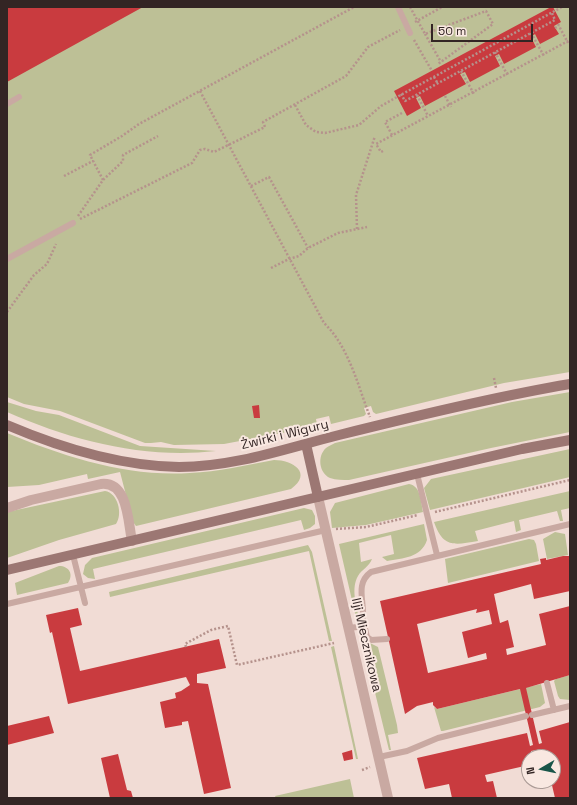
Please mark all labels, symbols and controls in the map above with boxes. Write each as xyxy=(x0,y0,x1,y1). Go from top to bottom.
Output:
scale bar xyxy=(433,16,535,42)
text: 50 m xyxy=(438,23,466,39)
street label: Żwirki i Wigury xyxy=(240,417,330,453)
street label: Ilji Miecznikowa xyxy=(348,596,384,694)
north arrow xyxy=(521,749,561,789)
text: N xyxy=(523,766,538,775)

